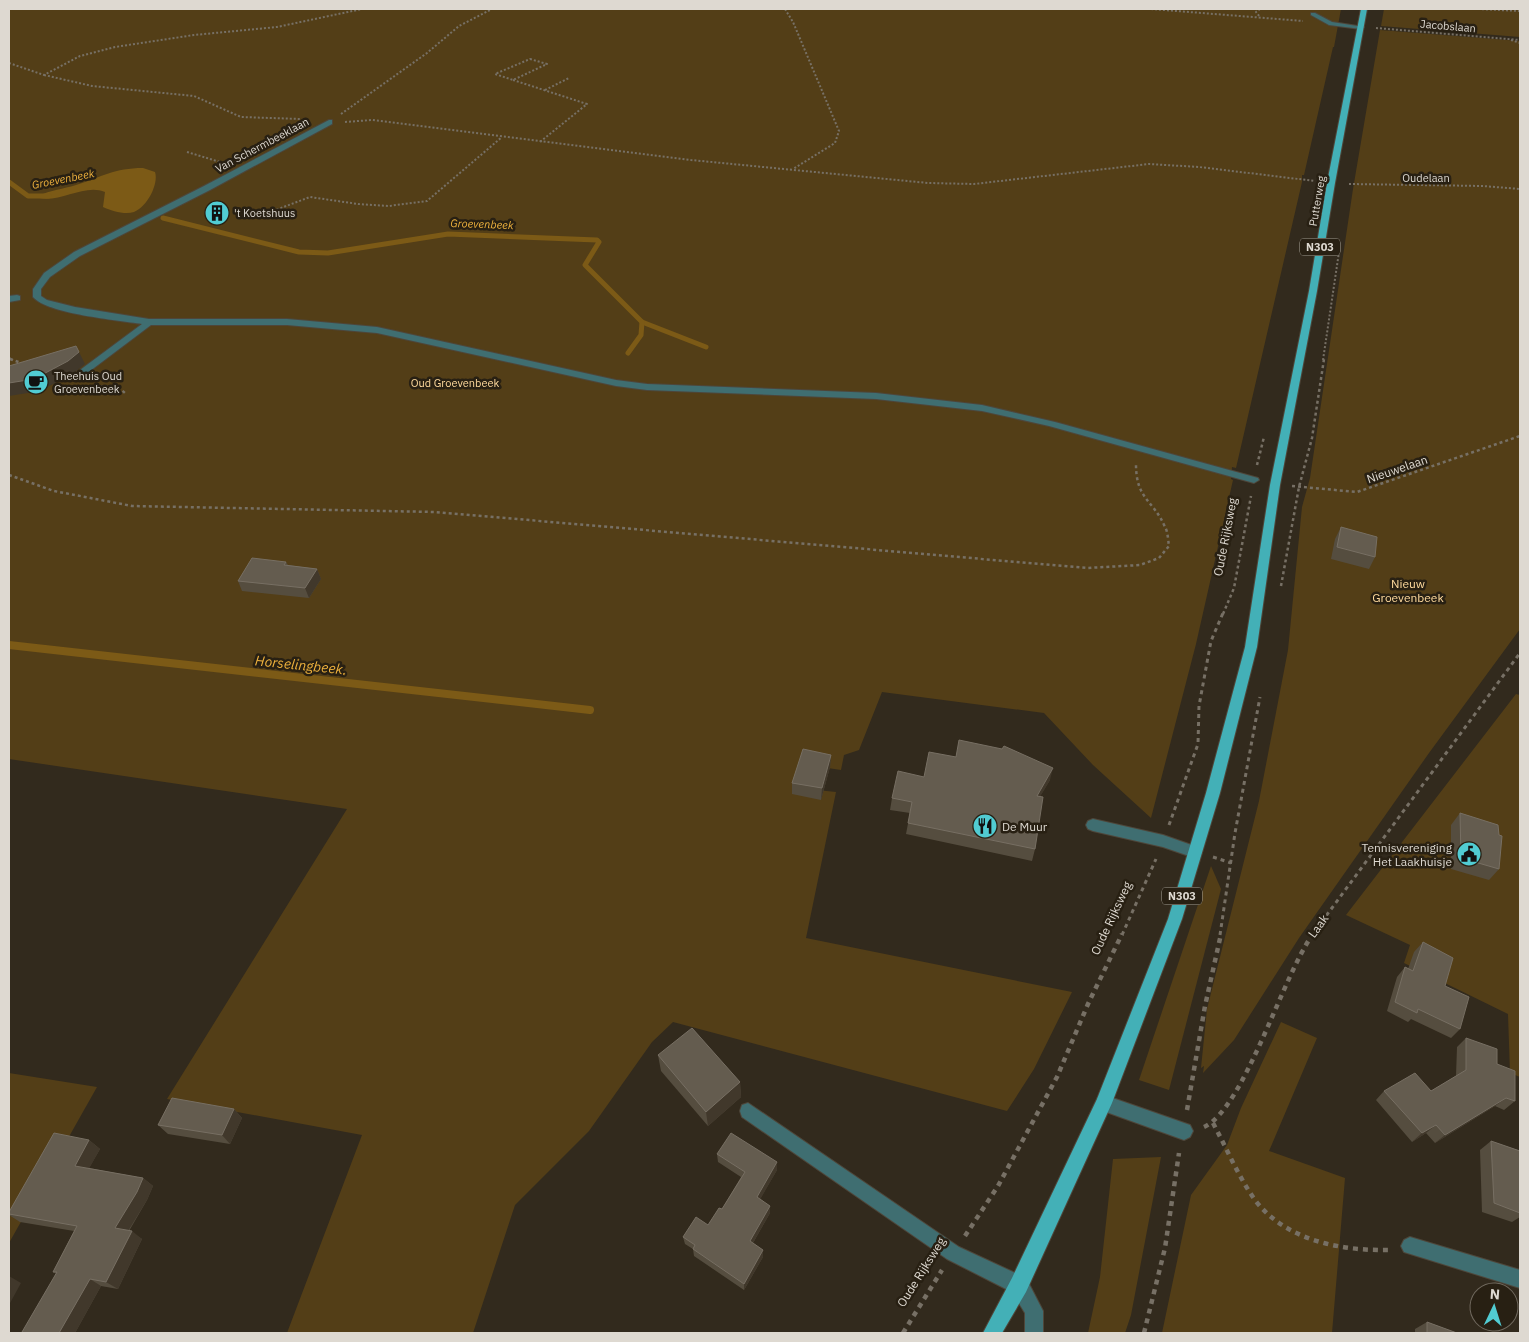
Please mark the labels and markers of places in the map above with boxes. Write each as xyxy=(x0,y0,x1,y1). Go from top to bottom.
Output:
building icon: 't Koetshuus xyxy=(204,200,230,226)
place label: 't Koetshuus xyxy=(234,206,295,220)
cafe icon: Theehuis Oud Groevenbeek xyxy=(23,369,49,395)
place label: Theehuis Oud Groevenbeek xyxy=(54,369,122,396)
restaurant icon: De Muur xyxy=(972,813,998,839)
place label: De Muur xyxy=(1002,819,1048,834)
place label: Tennisvereniging Het Laakhuisje xyxy=(1361,840,1453,869)
public building icon: Tennisvereniging Het Laakhuisje xyxy=(1456,841,1482,867)

